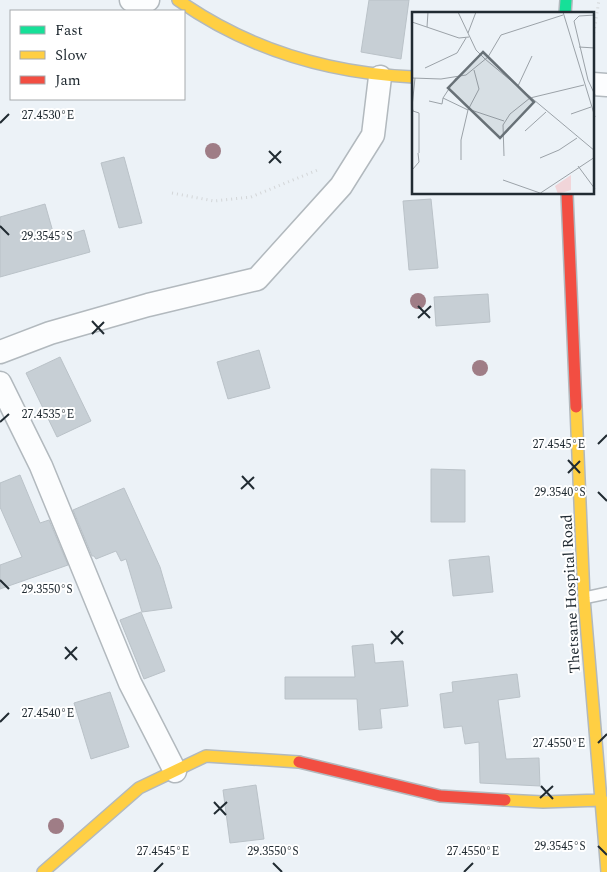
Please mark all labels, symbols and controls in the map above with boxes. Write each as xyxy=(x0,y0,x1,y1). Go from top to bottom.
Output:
legend xyxy=(10,10,185,100)
inset map xyxy=(412,12,594,195)
text: Fast xyxy=(55,19,83,42)
text: Slow xyxy=(55,44,87,67)
text: Jam xyxy=(55,69,81,92)
text: 27.4530°E xyxy=(22,106,74,125)
text: 29.3545°S xyxy=(21,227,73,246)
text: 27.4535°E xyxy=(22,405,74,424)
text: 27.4545°E xyxy=(533,435,585,454)
text: 29.3540°S xyxy=(534,483,586,502)
street label: Thetsane Hospital Road xyxy=(555,514,587,674)
text: 29.3550°S xyxy=(21,580,73,599)
text: 27.4540°E xyxy=(22,704,74,723)
text: 27.4550°E xyxy=(533,734,585,753)
text: 29.3545°S xyxy=(534,837,586,856)
text: 27.4545°E xyxy=(137,842,189,861)
text: 29.3550°S xyxy=(247,842,299,861)
text: 27.4550°E xyxy=(447,842,499,861)

